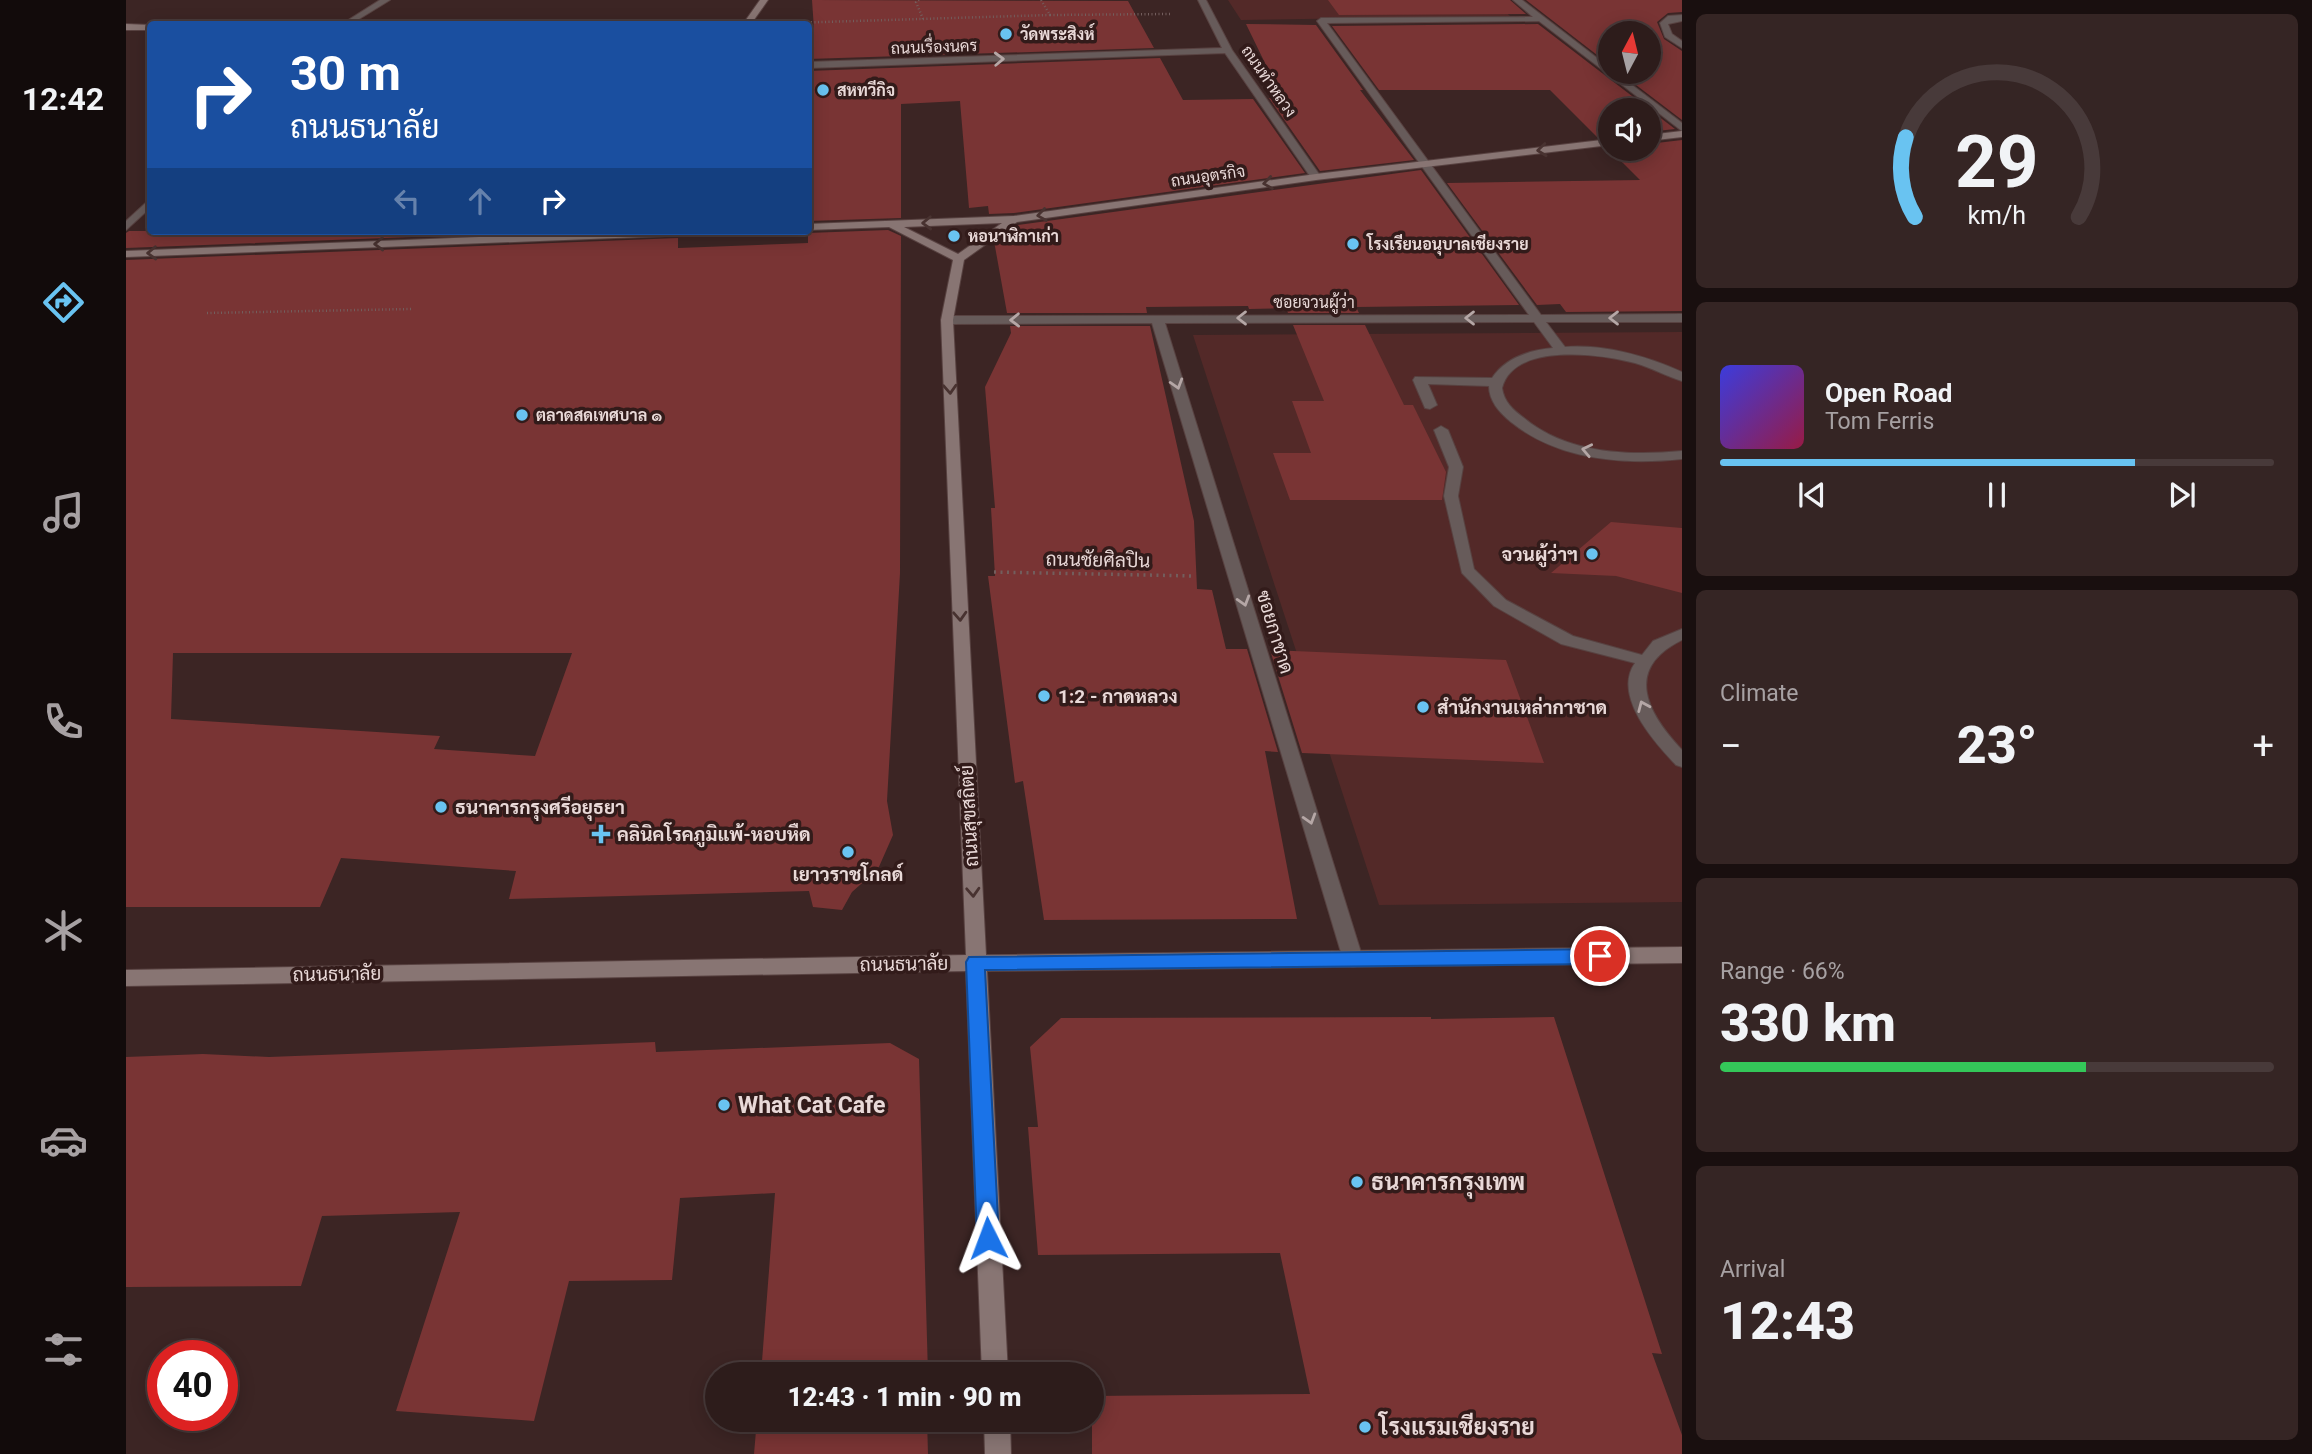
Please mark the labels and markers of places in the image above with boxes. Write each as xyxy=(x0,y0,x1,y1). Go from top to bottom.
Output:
place label: วัดพระสิงห์ xyxy=(1020,23,1096,44)
marker: วัดพระสิงห์ xyxy=(998,26,1014,42)
place label: สหทวีกิจ xyxy=(837,80,895,100)
marker: สหทวีกิจ xyxy=(815,82,831,98)
place label: หอนาฬิกาเก่า xyxy=(968,226,1059,246)
marker: หอนาฬิกาเก่า xyxy=(946,228,962,244)
place label: โรงเรียนอนุบาลเชียงราย xyxy=(1366,233,1529,256)
marker: โรงเรียนอนุบาลเชียงราย xyxy=(1345,236,1361,252)
place label: ตลาดสดเทศบาล ๑ xyxy=(536,406,662,425)
marker: ตลาดสดเทศบาล ๑ xyxy=(514,407,530,423)
place label: จวนผู้ว่าฯ xyxy=(1502,543,1578,568)
marker: จวนผู้ว่าฯ xyxy=(1584,546,1600,562)
place label: 1:2 - กาดหลวง xyxy=(1058,685,1178,708)
marker: 1:2 - กาดหลวง xyxy=(1036,688,1052,704)
place label: สำนักงานเหล่ากาชาด xyxy=(1437,696,1607,719)
marker: สำนักงานเหล่ากาชาด xyxy=(1415,699,1431,715)
place label: ธนาคารกรุงศรีอยุธยา xyxy=(455,795,625,822)
marker: ธนาคารกรุงศรีอยุธยา xyxy=(433,799,449,815)
place label: คลินิคโรคภูมิแพ้-หอบหืด xyxy=(617,822,811,848)
marker: คลินิคโรคภูมิแพ้-หอบหืด xyxy=(591,824,611,844)
marker: เยาวราชโกลด์ xyxy=(840,844,856,860)
place label: เยาวราชโกลด์ xyxy=(793,862,904,886)
pin xyxy=(1570,926,1630,986)
place label: What Cat Cafe xyxy=(738,1092,885,1119)
marker: What Cat Cafe xyxy=(716,1097,732,1113)
place label: ธนาคารกรุงเทพ xyxy=(1371,1169,1525,1199)
marker: ธนาคารกรุงเทพ xyxy=(1349,1174,1365,1190)
place label: โรงแรมเชียงราย xyxy=(1377,1411,1535,1441)
marker: โรงแรมเชียงราย xyxy=(1357,1419,1373,1435)

